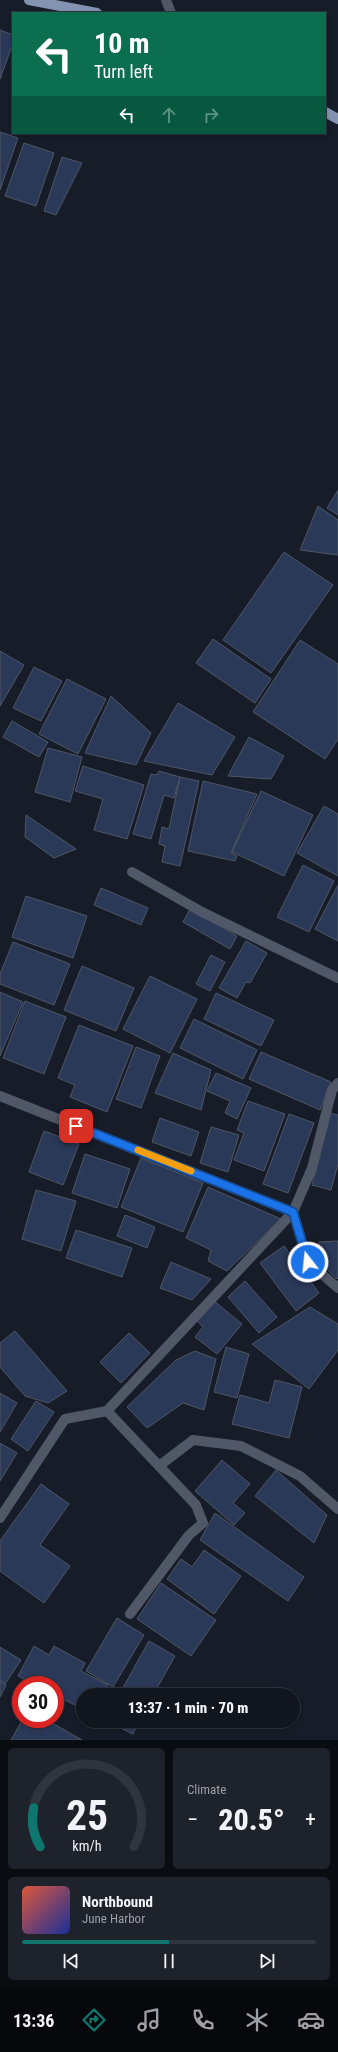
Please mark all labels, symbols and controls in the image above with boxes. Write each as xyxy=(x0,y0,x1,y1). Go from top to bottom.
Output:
text: 10 m xyxy=(94,27,150,60)
icon: left xyxy=(28,28,80,80)
text: Turn left xyxy=(94,61,153,82)
icon: left xyxy=(116,104,138,126)
icon: ahead xyxy=(158,104,180,126)
icon: right xyxy=(200,104,222,126)
pin xyxy=(59,1109,93,1143)
icon: arrive xyxy=(65,1115,87,1137)
position arrow xyxy=(287,1241,329,1283)
speed limit sign: 30 xyxy=(12,1676,64,1728)
text: 13:37 · 1 min · 70 m xyxy=(128,1699,248,1717)
text: Climate xyxy=(187,1782,226,1797)
text: 25 xyxy=(65,1790,108,1839)
text: 20.5° xyxy=(218,1802,285,1837)
text: − xyxy=(187,1807,198,1832)
text: + xyxy=(305,1807,316,1832)
text: km/h xyxy=(72,1837,101,1853)
text: Northbound xyxy=(82,1893,153,1911)
text: June Harbor xyxy=(82,1911,145,1926)
icon: previous xyxy=(60,1950,82,1972)
icon: pause xyxy=(158,1950,180,1972)
icon: next xyxy=(256,1950,278,1972)
icon: directions xyxy=(80,2006,108,2034)
icon: music xyxy=(135,2006,163,2034)
icon: phone xyxy=(189,2006,217,2034)
icon: climate xyxy=(243,2006,271,2034)
icon: car xyxy=(297,2006,325,2034)
text: 13:36 xyxy=(13,2010,54,2031)

